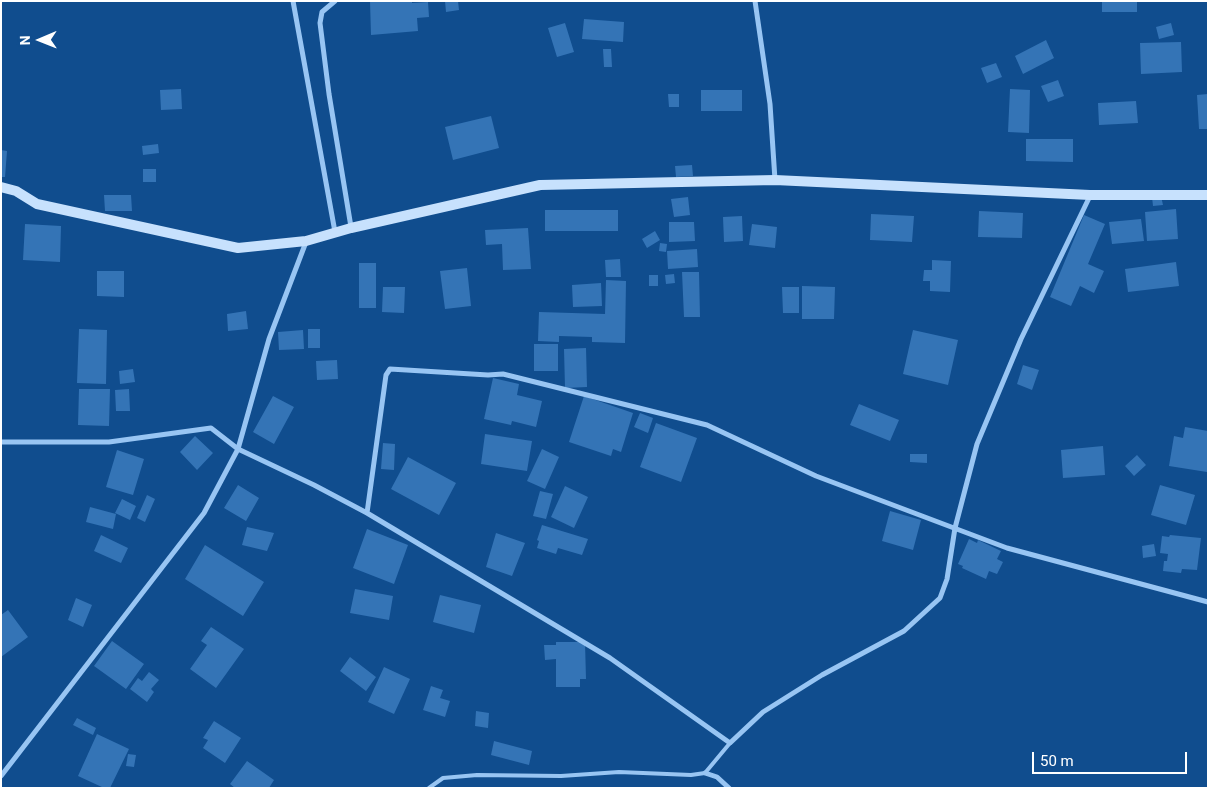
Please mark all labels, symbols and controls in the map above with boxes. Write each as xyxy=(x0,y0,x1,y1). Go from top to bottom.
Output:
north arrow xyxy=(15,15,65,65)
text: N xyxy=(17,35,33,45)
scale bar xyxy=(1034,742,1189,774)
text: 50 m xyxy=(1040,752,1074,770)

